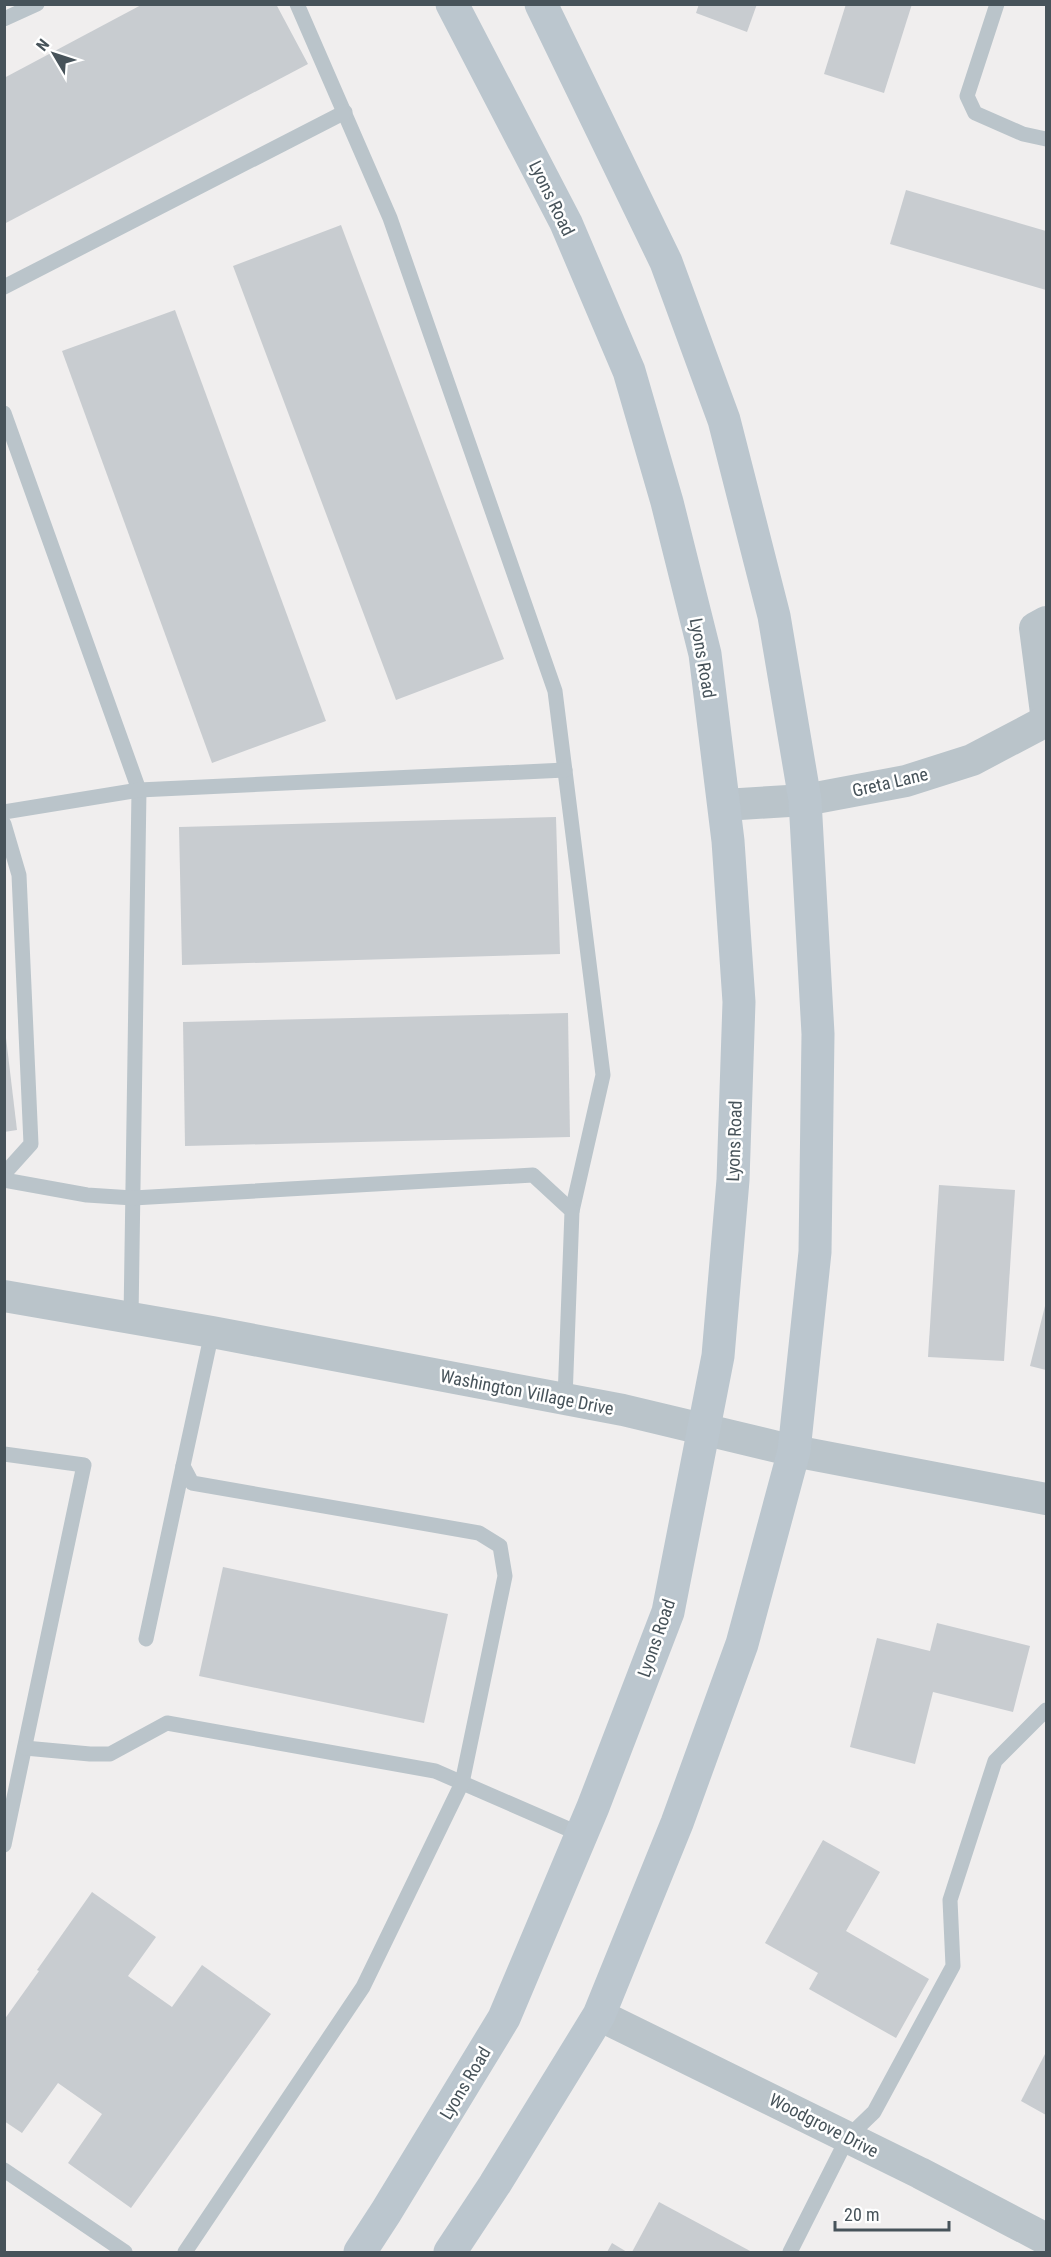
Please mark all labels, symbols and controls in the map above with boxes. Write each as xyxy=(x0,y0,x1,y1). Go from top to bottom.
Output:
north arrow xyxy=(24,24,84,84)
text: N xyxy=(32,35,53,55)
street label: Lyons Road xyxy=(525,157,579,239)
street label: Lyons Road xyxy=(686,616,720,700)
street label: Greta Lane xyxy=(850,763,930,801)
street label: Lyons Road xyxy=(722,1100,746,1182)
street label: Washington Village Drive xyxy=(439,1365,615,1419)
street label: Lyons Road xyxy=(633,1596,679,1680)
street label: Lyons Road xyxy=(435,2043,495,2123)
street label: Woodgrove Drive xyxy=(766,2088,882,2162)
scale bar xyxy=(835,2194,949,2232)
text: 20 m xyxy=(844,2204,879,2225)

